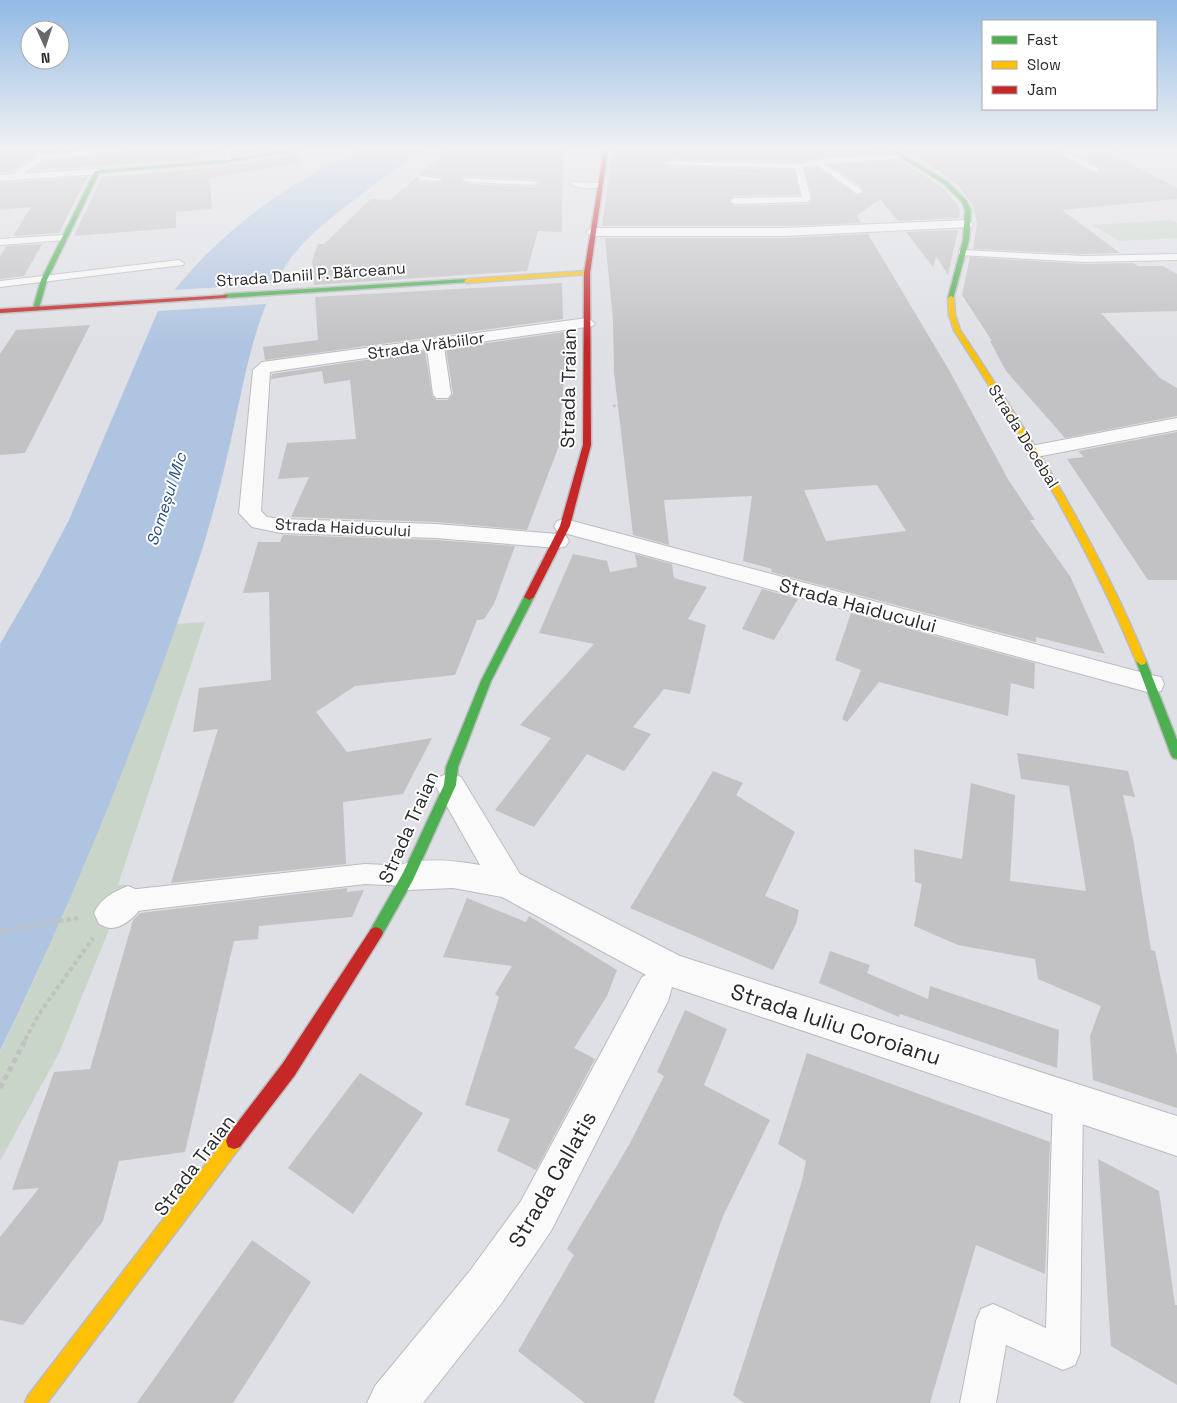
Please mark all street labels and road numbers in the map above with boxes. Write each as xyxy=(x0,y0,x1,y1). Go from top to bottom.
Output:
street label: Strada Daniil P. Bărceanu xyxy=(216,257,406,292)
street label: Strada Vrăbiilor xyxy=(366,327,486,364)
street label: Strada Traian xyxy=(555,328,582,448)
street label: Strada Decebal xyxy=(983,381,1064,492)
street label: Strada Haiducului xyxy=(274,513,412,542)
street label: Strada Haiducului xyxy=(777,572,939,638)
street label: Strada Traian xyxy=(373,767,444,887)
street label: Strada Iuliu Coroianu xyxy=(727,977,945,1071)
street label: Strada Callatis xyxy=(502,1106,602,1252)
street label: Strada Traian xyxy=(148,1110,241,1221)

